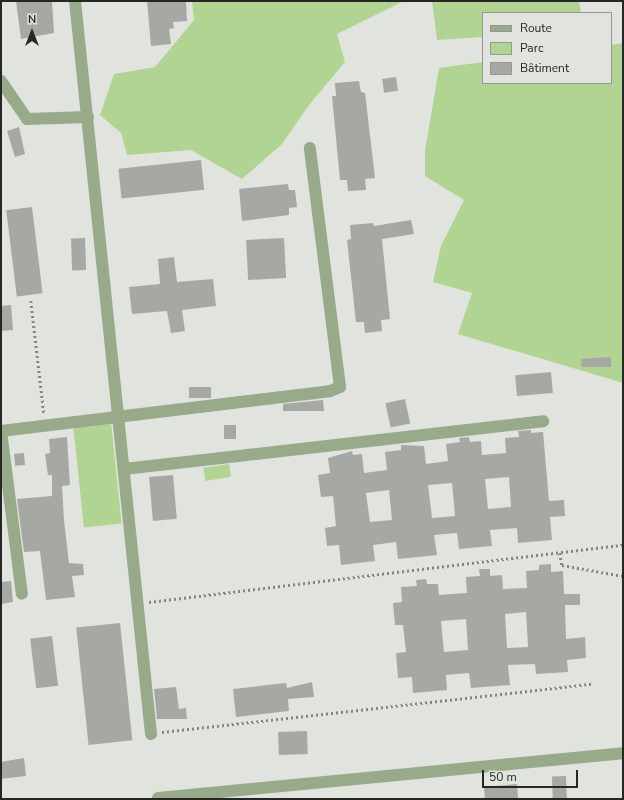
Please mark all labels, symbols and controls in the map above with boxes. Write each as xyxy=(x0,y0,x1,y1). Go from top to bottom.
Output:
north arrow xyxy=(12,12,52,52)
text: N xyxy=(28,12,36,27)
legend xyxy=(482,12,612,84)
text: Route xyxy=(520,20,552,36)
text: Parc xyxy=(520,40,543,56)
text: Bâtiment xyxy=(520,60,569,76)
scale bar xyxy=(484,762,580,788)
text: 50 m xyxy=(489,769,517,785)

